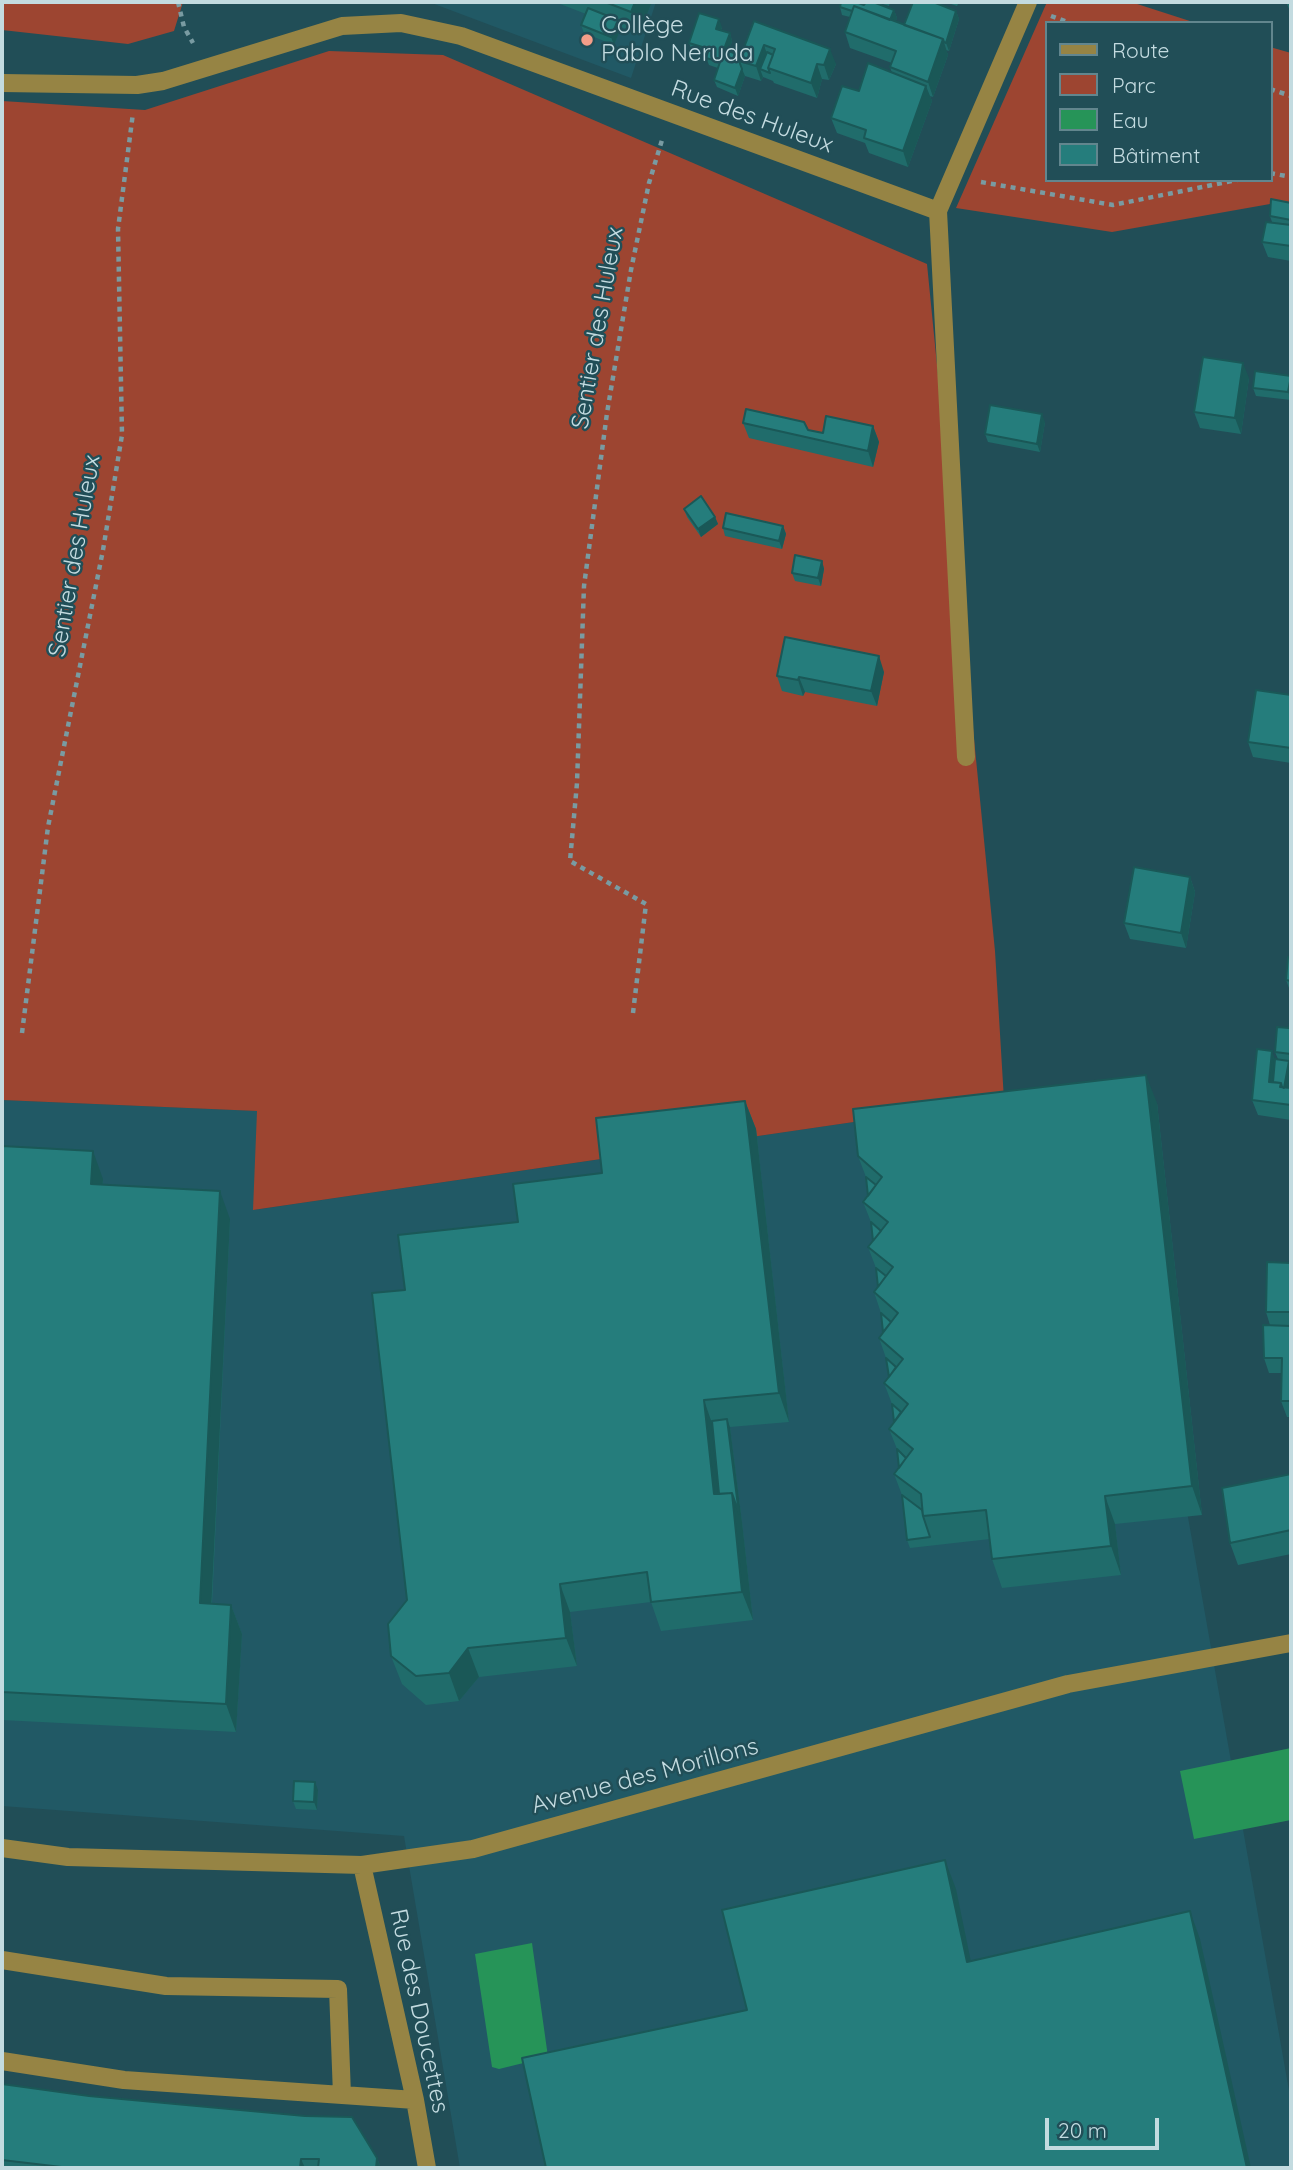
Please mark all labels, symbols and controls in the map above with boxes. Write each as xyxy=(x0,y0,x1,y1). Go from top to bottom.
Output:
place label: Collège Pablo Neruda xyxy=(601,12,754,68)
legend xyxy=(1044,21,1272,182)
marker: Collège Pablo Neruda xyxy=(579,32,595,48)
text: Route xyxy=(1112,37,1169,63)
text: Parc xyxy=(1112,72,1156,98)
street label: Rue des Huleux xyxy=(667,74,837,160)
text: Eau xyxy=(1112,107,1148,133)
text: Bâtiment xyxy=(1112,142,1200,168)
street label: Sentier des Huleux xyxy=(566,225,630,431)
street label: Sentier des Huleux xyxy=(43,453,107,659)
street label: Avenue des Morillons xyxy=(528,1732,762,1820)
street label: Rue des Doucettes xyxy=(383,1906,455,2116)
scale bar xyxy=(1048,2104,1162,2148)
text: 20 m xyxy=(1058,2117,1107,2143)

